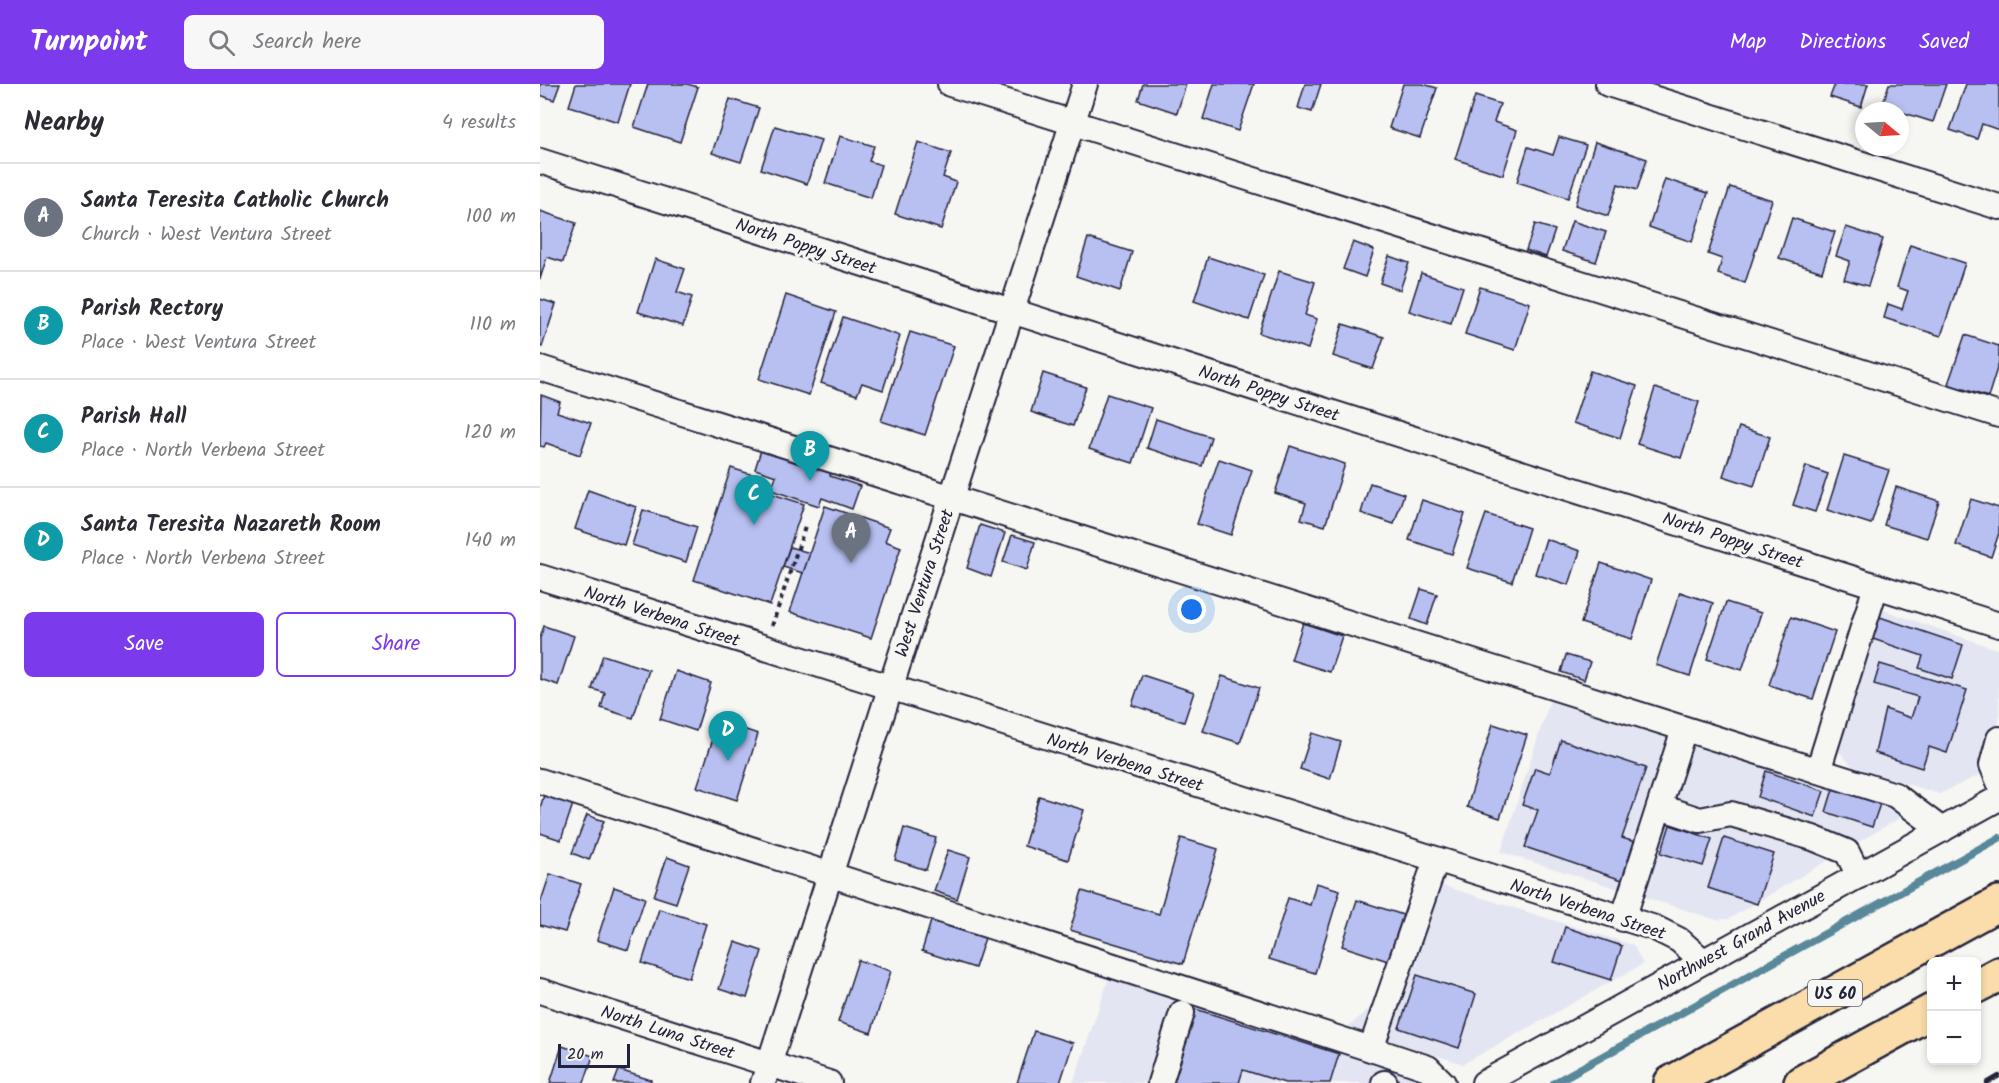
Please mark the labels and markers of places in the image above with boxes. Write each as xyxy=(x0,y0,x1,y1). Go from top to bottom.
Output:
pin: B xyxy=(790,432,830,481)
pin: C xyxy=(734,476,774,525)
pin: A xyxy=(832,514,870,563)
pin: D xyxy=(708,712,747,761)

